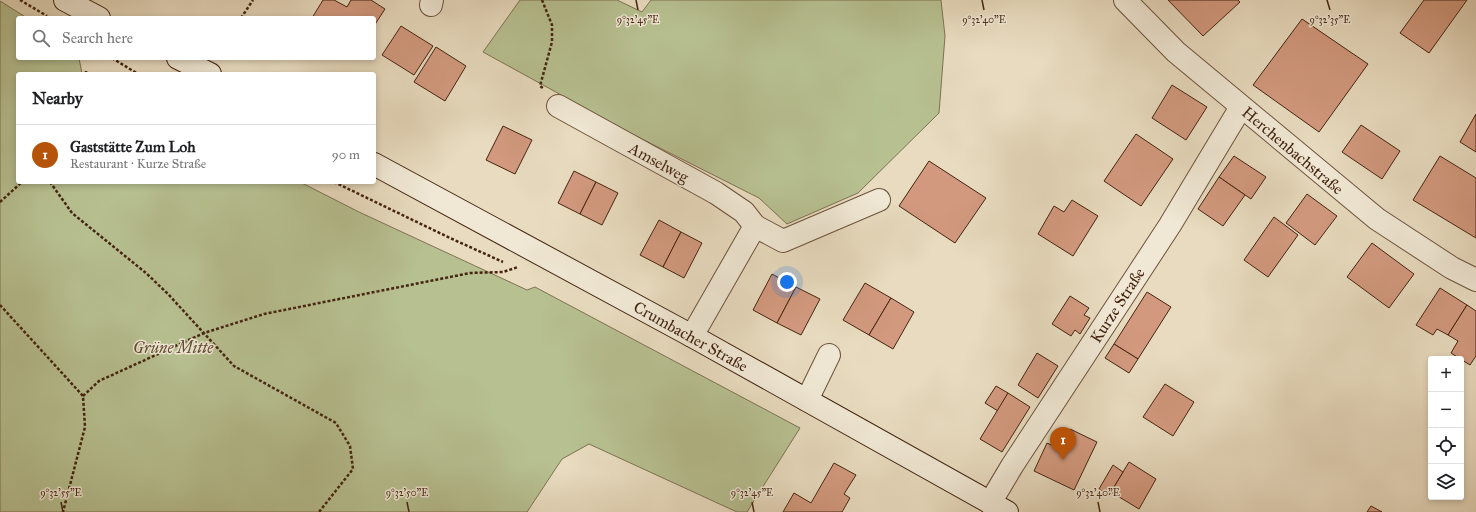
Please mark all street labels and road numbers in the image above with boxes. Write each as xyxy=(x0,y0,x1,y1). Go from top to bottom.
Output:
street label: Herchenbachstraße xyxy=(1238,102,1347,199)
street label: Amselweg xyxy=(624,138,692,188)
street label: Kurze Straße xyxy=(1086,264,1149,346)
street label: Crumbacher Straße xyxy=(630,297,751,376)

